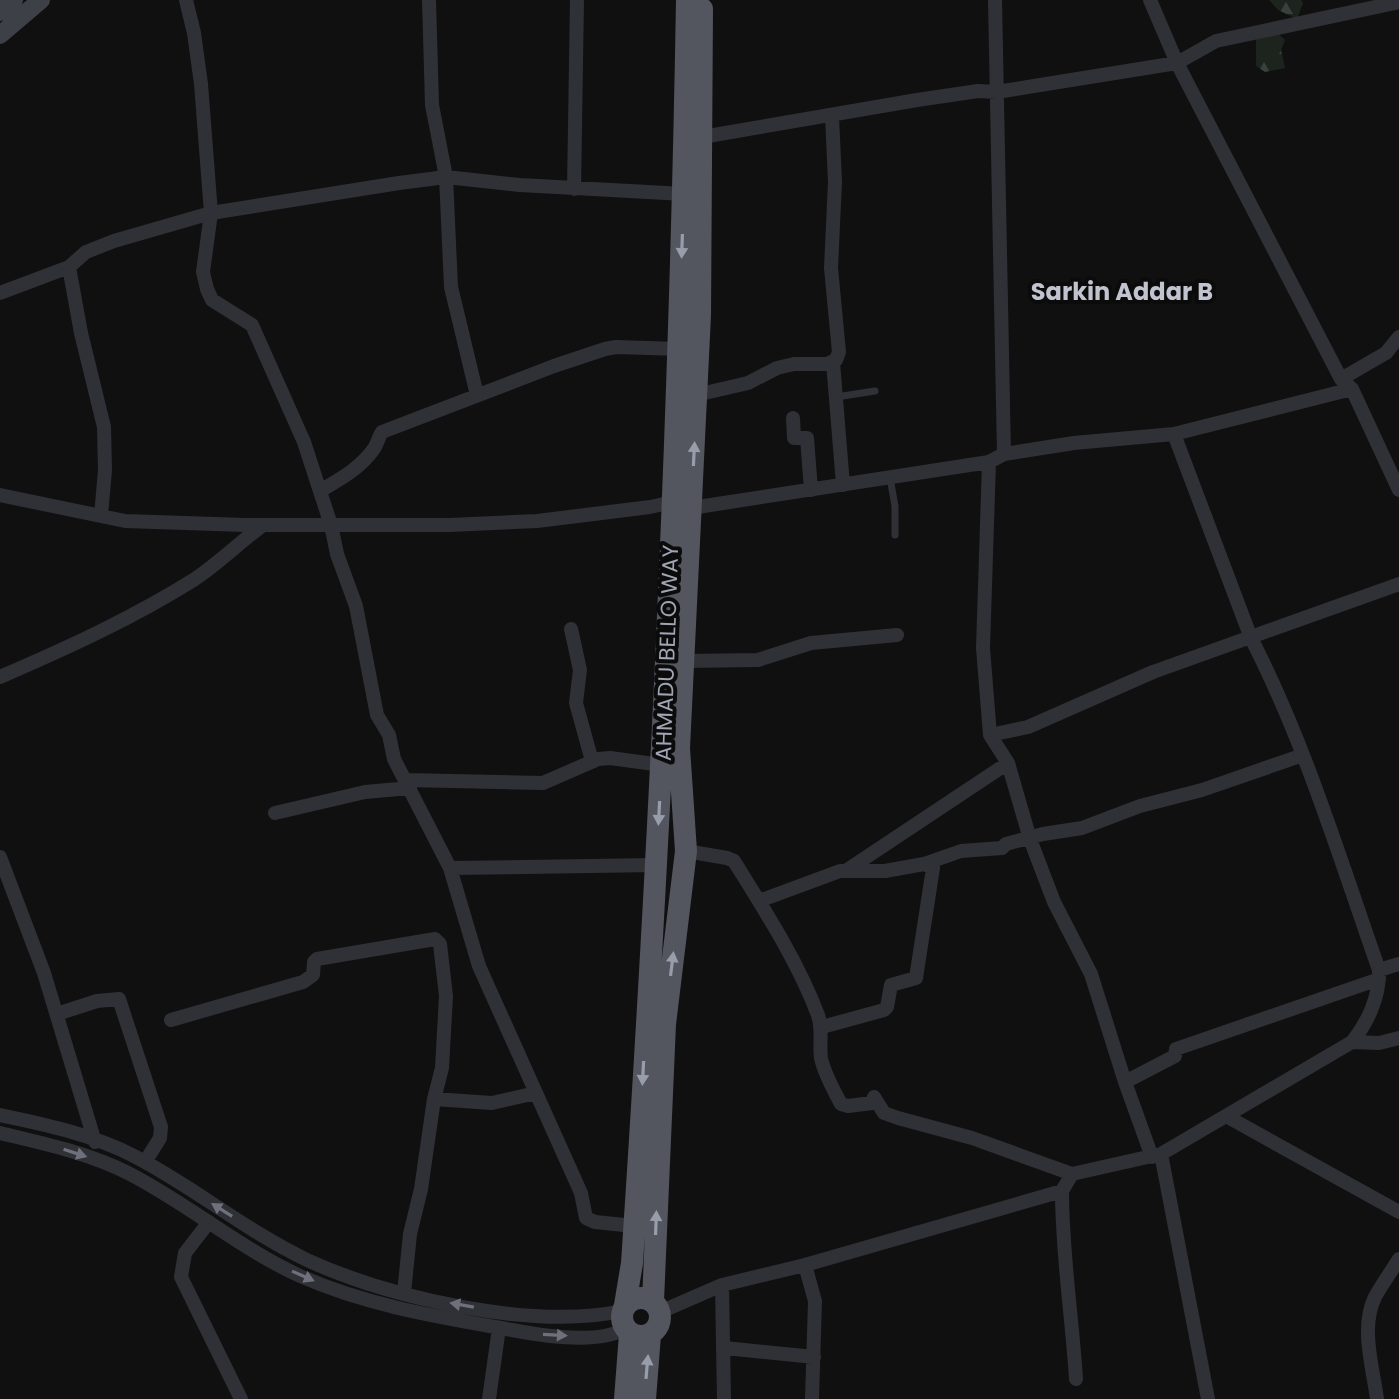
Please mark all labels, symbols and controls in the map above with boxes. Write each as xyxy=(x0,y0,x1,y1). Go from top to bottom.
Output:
one-way arrow xyxy=(676,234,689,259)
district label: Sarkin Addar B xyxy=(1031,275,1213,308)
one-way arrow xyxy=(687,440,700,466)
street label: AHMADU BELLO WAY xyxy=(648,544,686,762)
one-way arrow xyxy=(652,801,665,826)
one-way arrow xyxy=(666,951,679,976)
one-way arrow xyxy=(637,1061,650,1086)
one-way arrow xyxy=(63,1148,87,1160)
one-way arrow xyxy=(211,1203,233,1217)
one-way arrow xyxy=(650,1210,663,1235)
one-way arrow xyxy=(291,1270,315,1283)
one-way arrow xyxy=(449,1298,474,1310)
one-way arrow xyxy=(543,1329,568,1342)
one-way arrow xyxy=(641,1354,654,1379)

